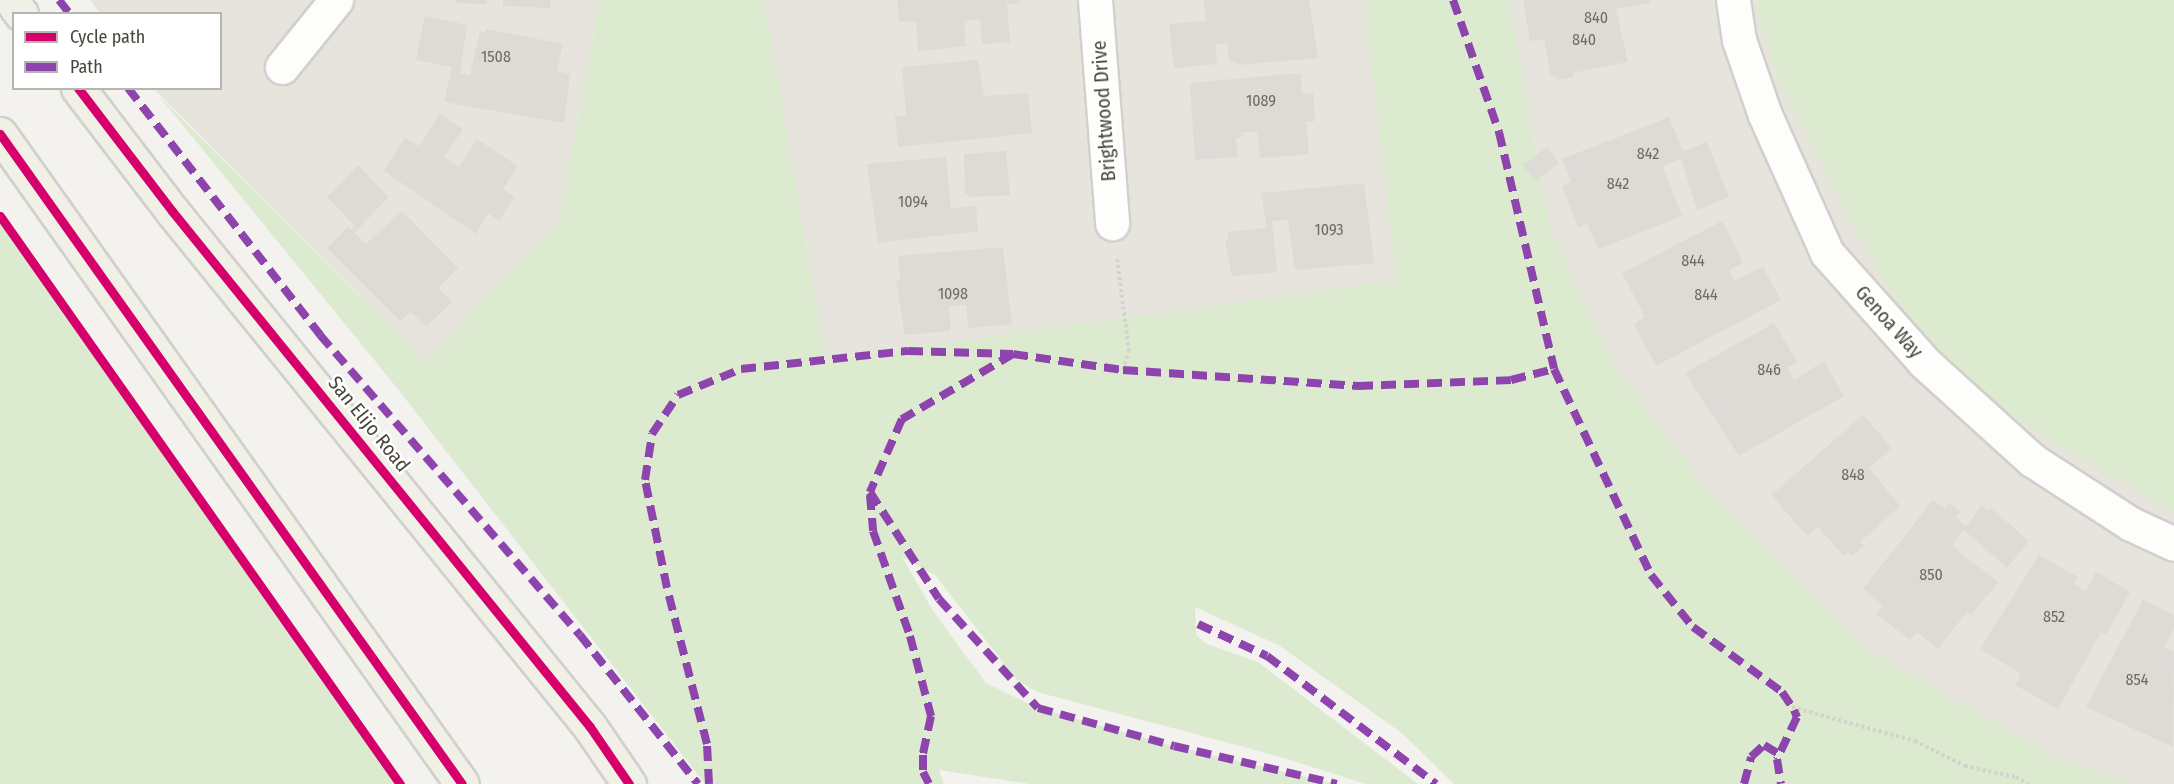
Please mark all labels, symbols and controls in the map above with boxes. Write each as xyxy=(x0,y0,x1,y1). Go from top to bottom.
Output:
house number: 840 xyxy=(1584,8,1608,28)
legend xyxy=(12,12,222,90)
text: Cycle path xyxy=(70,26,145,48)
house number: 840 xyxy=(1572,30,1596,50)
street label: Brightwood Drive xyxy=(1087,40,1121,182)
house number: 1508 xyxy=(481,47,511,67)
text: Path xyxy=(70,56,103,78)
house number: 1089 xyxy=(1246,91,1276,111)
house number: 842 xyxy=(1637,144,1659,164)
house number: 842 xyxy=(1607,174,1629,194)
house number: 1094 xyxy=(898,192,928,212)
house number: 1093 xyxy=(1314,220,1344,240)
house number: 844 xyxy=(1681,251,1705,271)
street label: Genoa Way xyxy=(1850,281,1928,363)
house number: 1098 xyxy=(938,284,968,304)
house number: 844 xyxy=(1694,285,1718,305)
house number: 846 xyxy=(1757,360,1781,380)
street label: San Elijo Road xyxy=(323,371,415,477)
house number: 848 xyxy=(1841,465,1865,485)
house number: 850 xyxy=(1919,565,1943,585)
house number: 852 xyxy=(2043,607,2065,627)
house number: 854 xyxy=(2125,670,2149,690)

